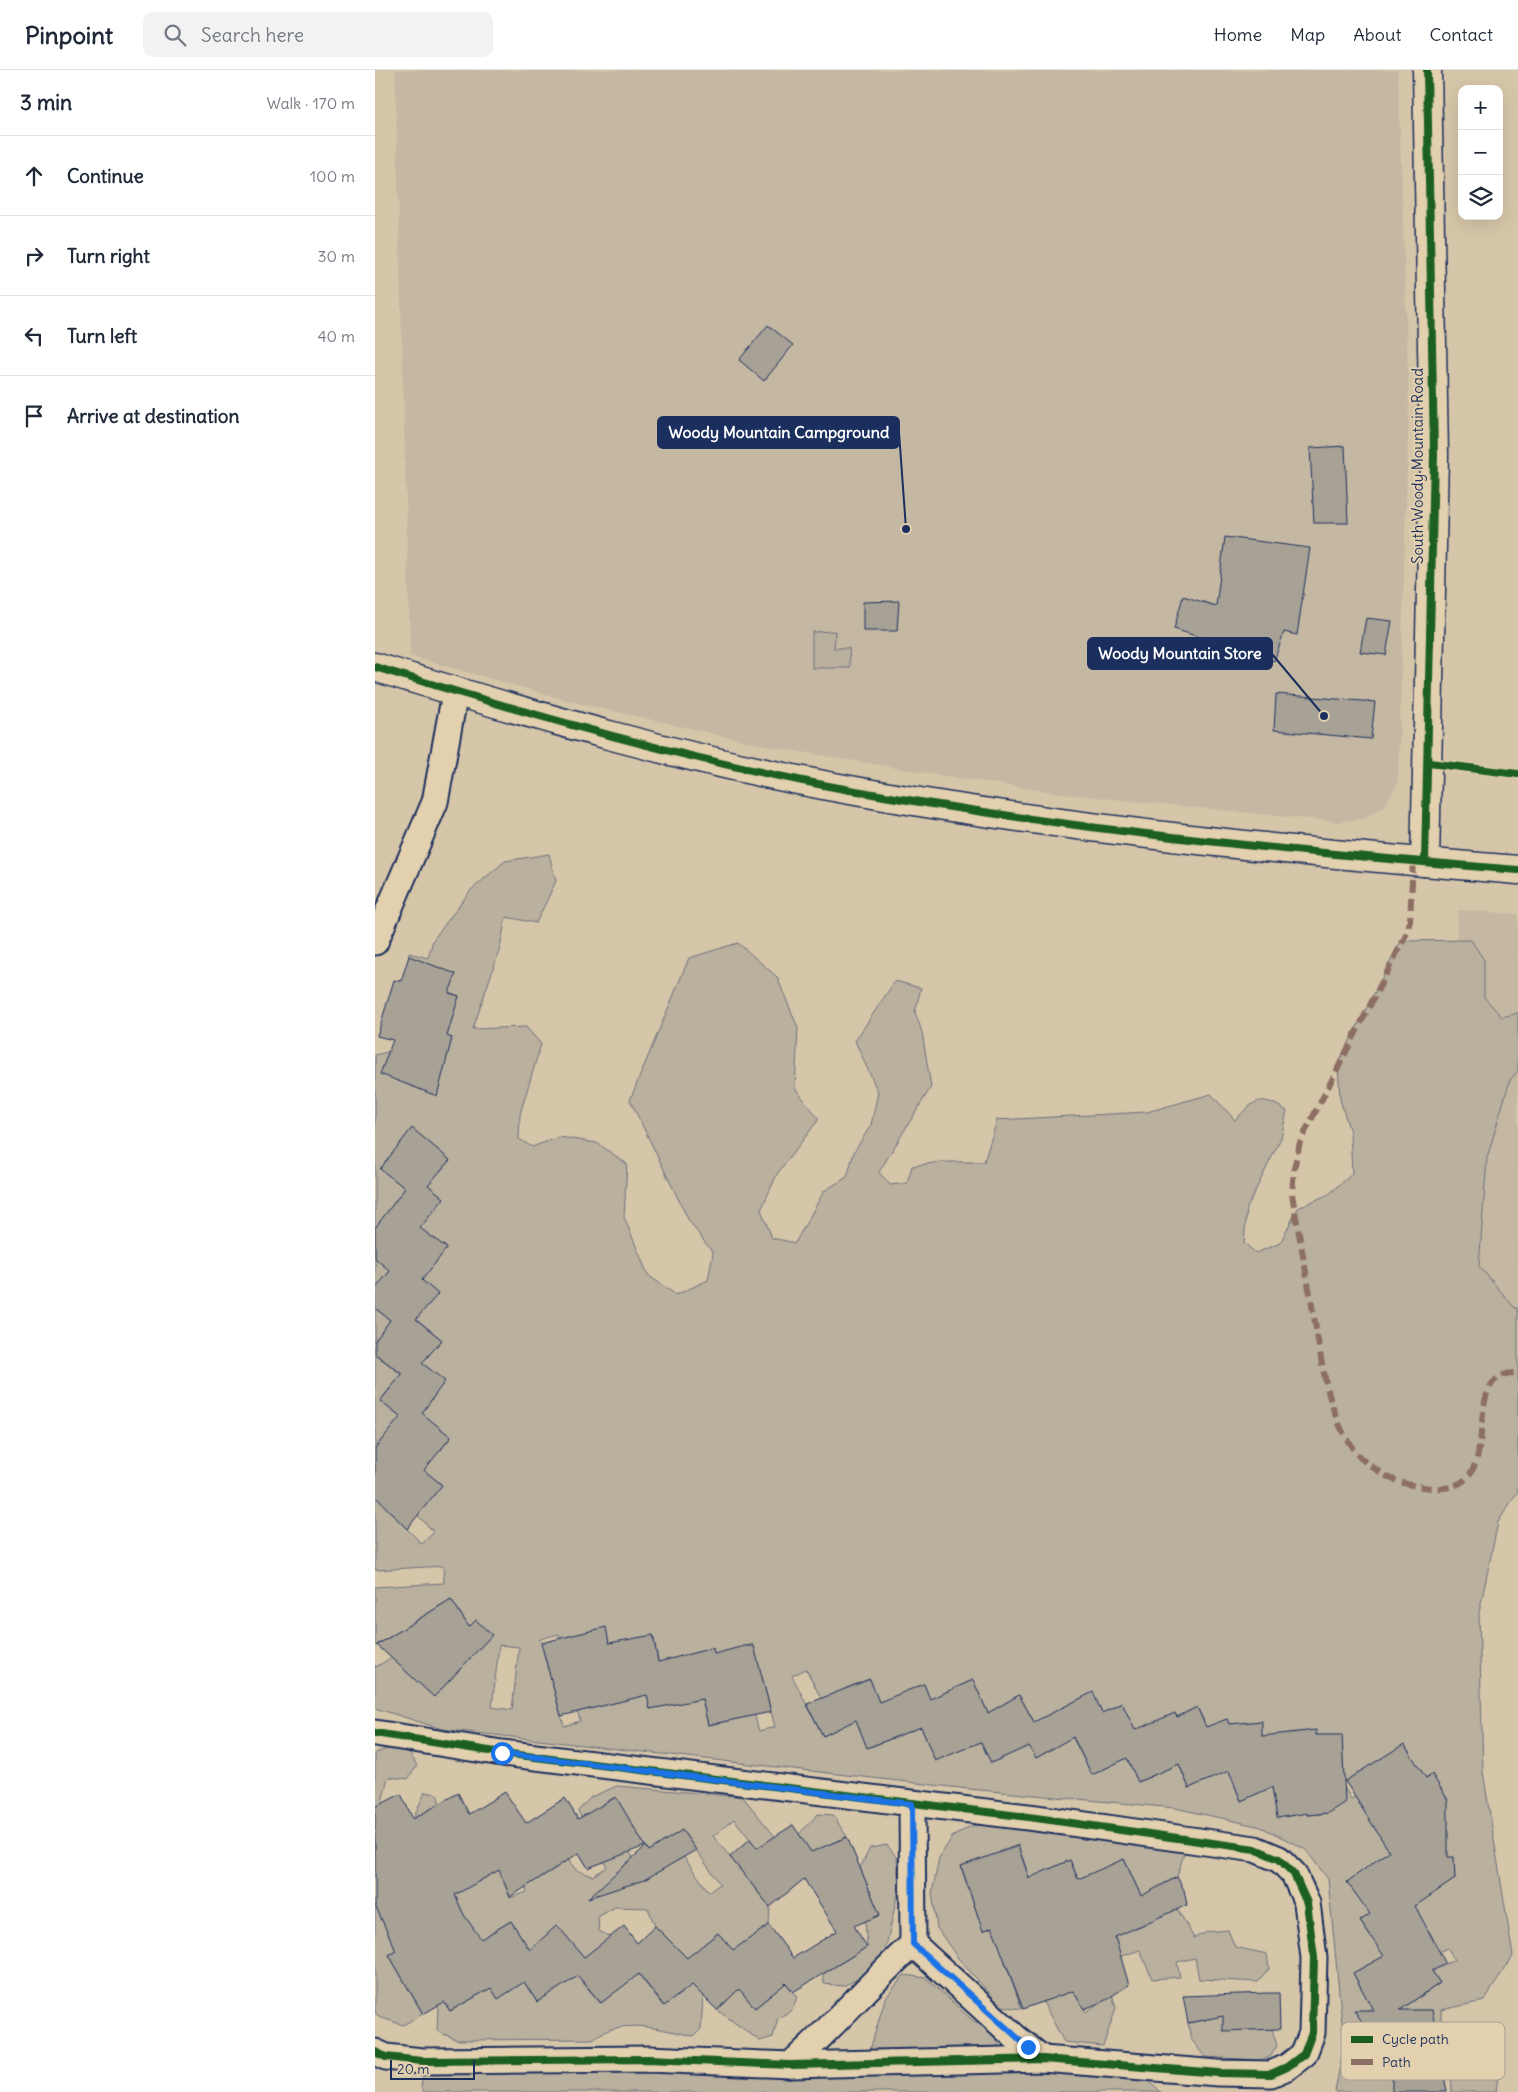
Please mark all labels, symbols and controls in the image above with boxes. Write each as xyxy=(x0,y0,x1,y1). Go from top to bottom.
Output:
search box xyxy=(143,12,493,57)
text: Pinpoint xyxy=(25,20,113,50)
icon: search xyxy=(161,21,189,49)
text: Search here xyxy=(201,23,304,47)
text: Home xyxy=(1214,23,1262,46)
text: Map xyxy=(1290,23,1325,46)
text: About xyxy=(1353,23,1401,46)
text: Contact xyxy=(1429,23,1493,46)
map controls xyxy=(1458,85,1503,220)
button: + xyxy=(1458,85,1503,130)
text: 3 min xyxy=(20,89,72,116)
text: Walk · 170 m xyxy=(266,93,355,113)
button: − xyxy=(1458,130,1503,175)
icon: ahead xyxy=(20,162,48,190)
text: Continue xyxy=(67,164,144,188)
text: 100 m xyxy=(310,166,355,186)
button: layers xyxy=(1458,175,1503,220)
icon: right xyxy=(20,242,48,270)
text: Turn right xyxy=(67,244,150,268)
text: 30 m xyxy=(318,246,355,266)
icon: left xyxy=(20,322,48,350)
text: Turn left xyxy=(67,324,137,348)
text: 40 m xyxy=(317,326,355,346)
street label: South Woody Mountain Road xyxy=(1408,368,1427,564)
icon: arrive xyxy=(20,402,48,430)
text: Arrive at destination xyxy=(67,404,240,428)
callout: Woody Mountain Campground xyxy=(658,417,899,448)
text: Woody Mountain Campground xyxy=(669,422,890,443)
callout: Woody Mountain Store xyxy=(1088,638,1272,669)
text: Woody Mountain Store xyxy=(1098,643,1262,664)
route start xyxy=(491,1742,514,1765)
legend xyxy=(1341,2022,1505,2080)
text: Cycle path xyxy=(1382,2030,1449,2048)
route end xyxy=(1017,2036,1040,2059)
text: Path xyxy=(1382,2053,1411,2071)
scale bar xyxy=(390,2057,475,2080)
text: 20 m xyxy=(397,2060,430,2078)

